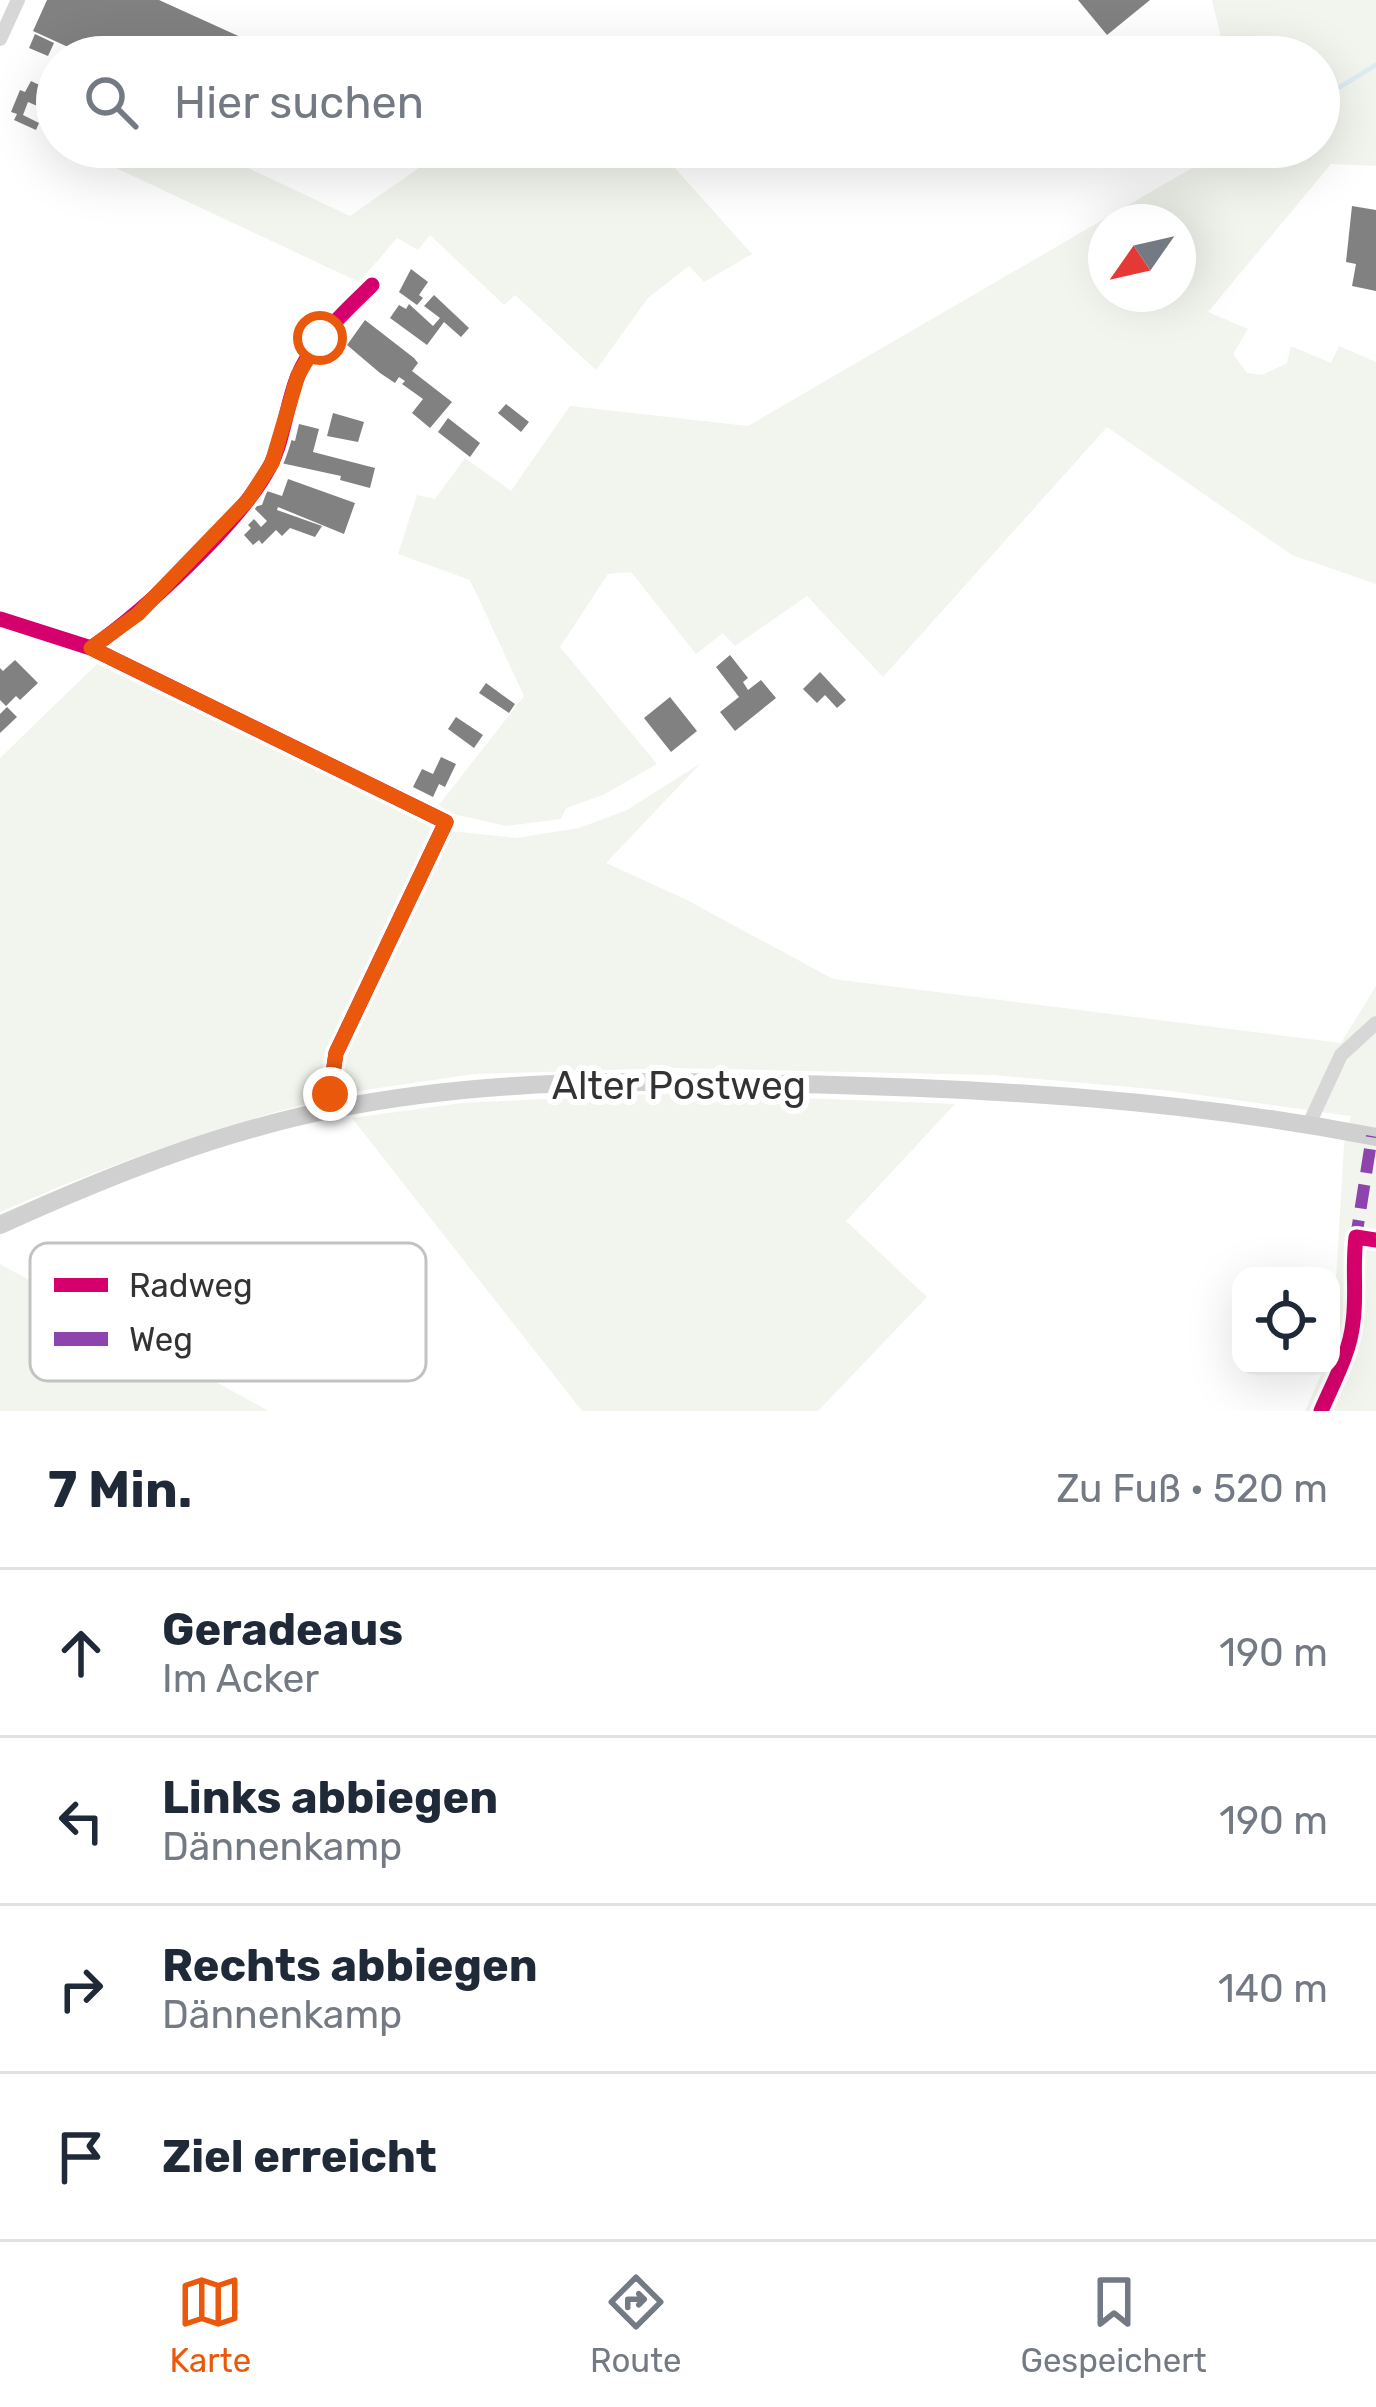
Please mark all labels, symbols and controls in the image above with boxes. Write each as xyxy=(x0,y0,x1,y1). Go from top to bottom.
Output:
search box xyxy=(36,36,1340,168)
icon: search xyxy=(78,69,144,135)
text: Hier suchen xyxy=(174,76,424,129)
north arrow xyxy=(1088,204,1196,312)
route start xyxy=(293,311,347,365)
street label: Alter Postweg xyxy=(552,1063,806,1109)
route end xyxy=(303,1067,357,1121)
legend xyxy=(30,1243,426,1381)
text: Radweg xyxy=(129,1266,253,1305)
map controls xyxy=(1232,1267,1340,1375)
button: locate xyxy=(1232,1267,1340,1375)
text: Weg xyxy=(129,1320,193,1359)
text: 7 Min. xyxy=(48,1459,192,1520)
text: Zu Fuß · 520 m xyxy=(1056,1466,1328,1512)
text: Geradeaus xyxy=(162,1603,403,1656)
icon: ahead xyxy=(48,1620,114,1686)
text: 190 m xyxy=(1219,1630,1328,1676)
text: Im Acker xyxy=(162,1656,319,1702)
text: Links abbiegen xyxy=(162,1771,498,1824)
icon: left xyxy=(48,1788,114,1854)
text: 190 m xyxy=(1219,1798,1328,1844)
text: Dännenkamp xyxy=(162,1824,402,1870)
text: Rechts abbiegen xyxy=(162,1939,538,1992)
icon: right xyxy=(48,1956,114,2022)
text: 140 m xyxy=(1218,1966,1328,2012)
text: Dännenkamp xyxy=(162,1992,402,2038)
icon: arrive xyxy=(48,2124,114,2190)
text: Ziel erreicht xyxy=(162,2130,437,2183)
tab: Karte xyxy=(169,2269,251,2380)
tab: Route xyxy=(590,2269,682,2380)
tab: Gespeichert xyxy=(1020,2269,1207,2380)

